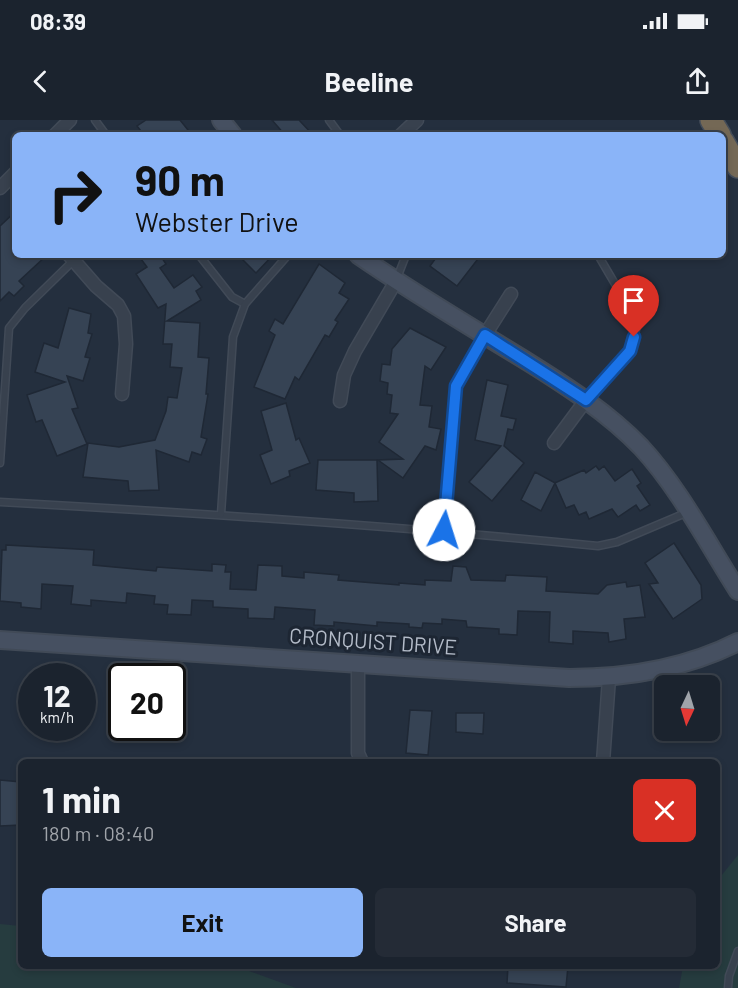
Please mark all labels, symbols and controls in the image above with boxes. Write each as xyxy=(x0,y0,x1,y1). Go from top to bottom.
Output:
text: 08:39 xyxy=(30,8,86,34)
icon: back xyxy=(24,65,57,98)
text: Beeline xyxy=(324,65,414,97)
icon: share xyxy=(681,65,714,98)
text: 90 m xyxy=(135,154,225,204)
icon: right xyxy=(36,156,114,234)
text: Webster Drive xyxy=(135,205,299,237)
pin xyxy=(608,275,659,337)
icon: arrive xyxy=(617,284,650,317)
position arrow xyxy=(412,498,476,562)
street label: CRONQUIST DRIVE xyxy=(288,622,458,659)
speed limit sign: 20 xyxy=(108,663,186,741)
north arrow xyxy=(654,675,720,741)
map controls xyxy=(654,675,720,741)
text: 12 xyxy=(43,677,71,713)
text: km/h xyxy=(40,708,74,726)
text: 1 min xyxy=(42,777,121,820)
button: close xyxy=(633,779,696,842)
text: 180 m · 08:40 xyxy=(42,821,154,845)
button: Exit xyxy=(42,888,363,957)
button: Share xyxy=(375,888,696,957)

